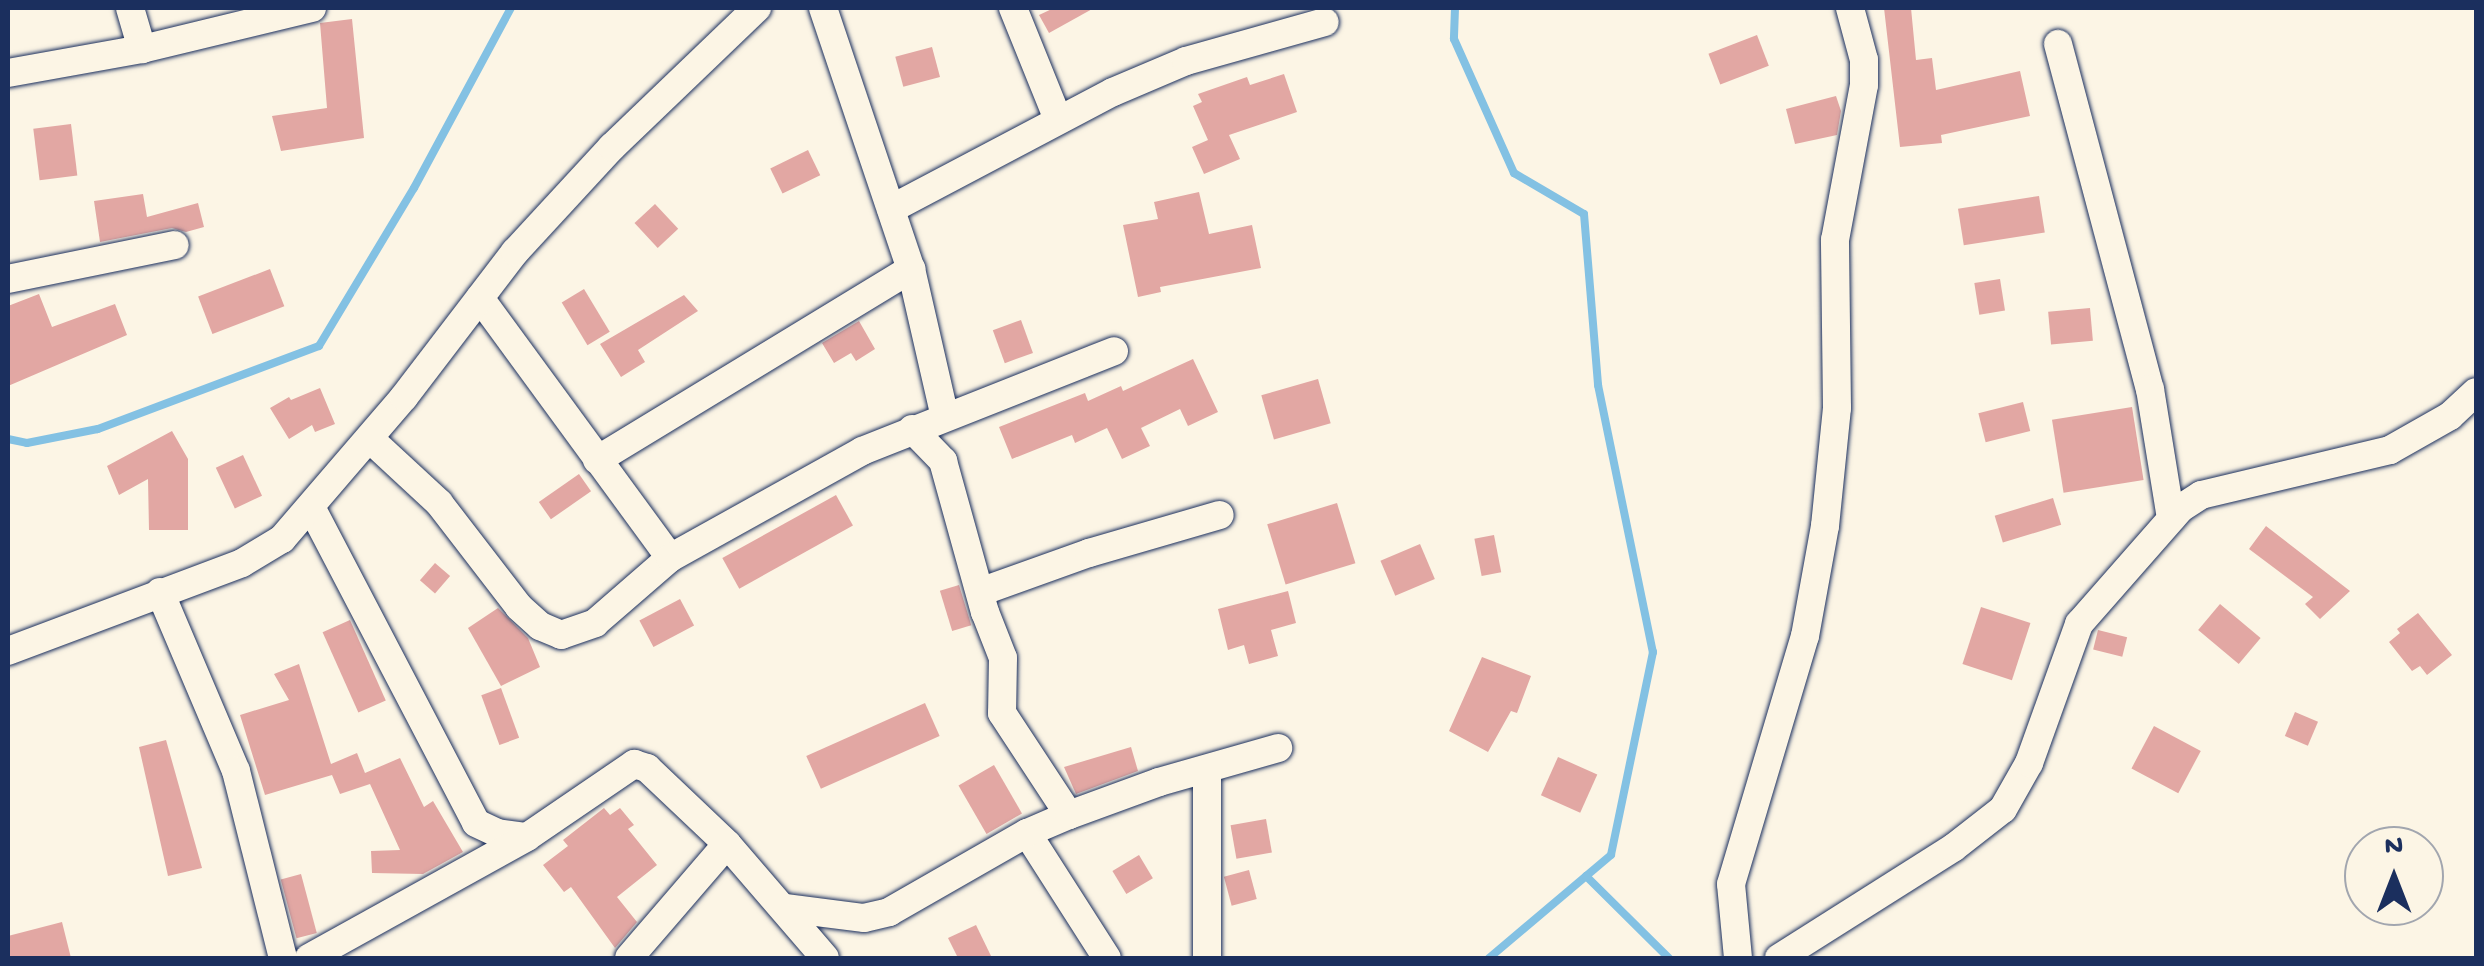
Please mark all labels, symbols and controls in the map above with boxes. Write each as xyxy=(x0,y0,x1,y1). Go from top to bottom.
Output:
north arrow xyxy=(2344,826,2444,926)
text: N xyxy=(2385,831,2403,864)

